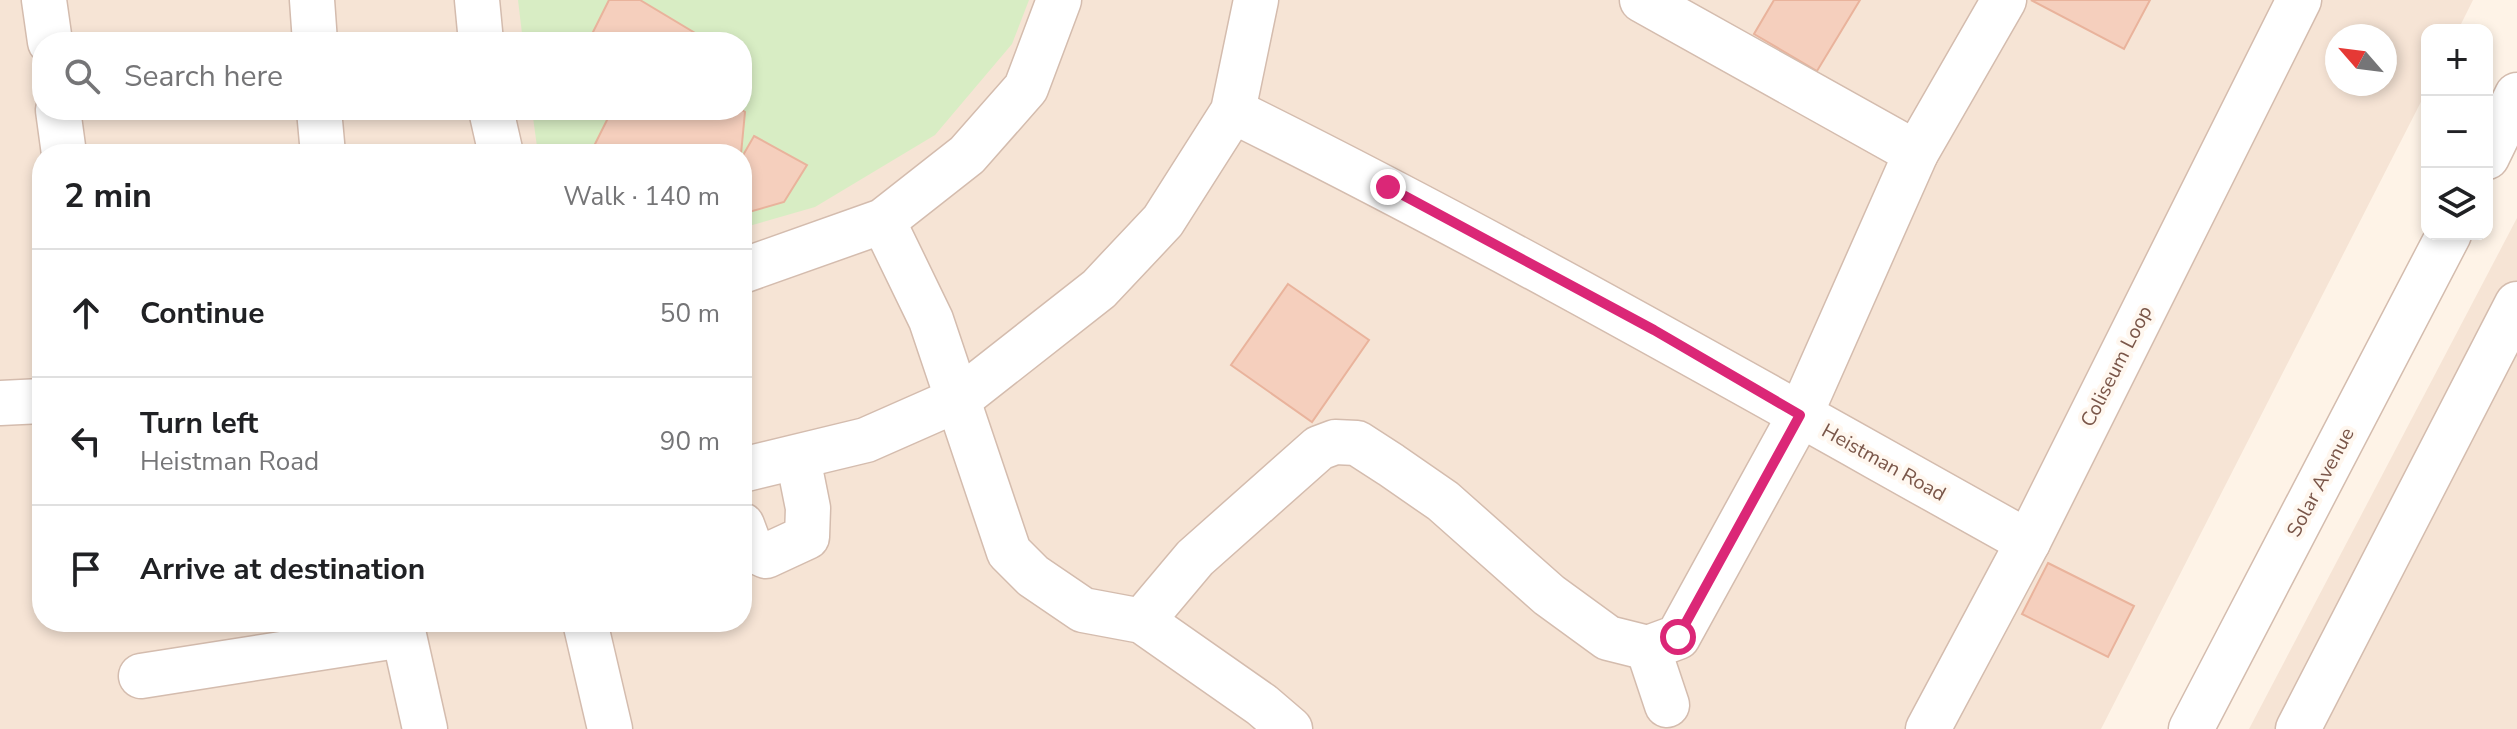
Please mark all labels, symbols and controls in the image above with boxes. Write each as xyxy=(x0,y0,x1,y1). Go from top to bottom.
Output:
north arrow xyxy=(2325,24,2397,96)
map controls xyxy=(2421,24,2493,240)
button: + xyxy=(2421,24,2493,96)
search box xyxy=(32,32,752,120)
icon: search xyxy=(60,54,104,98)
text: Search here xyxy=(124,56,283,97)
button: − xyxy=(2421,96,2493,168)
button: layers xyxy=(2421,168,2493,240)
route end xyxy=(1370,169,1406,205)
text: 2 min xyxy=(64,173,152,219)
text: Walk · 140 m xyxy=(563,179,720,214)
icon: ahead xyxy=(64,291,108,335)
text: Continue xyxy=(140,293,265,334)
text: 50 m xyxy=(660,296,720,331)
street label: Coliseum Loop xyxy=(2074,301,2159,432)
text: Turn left xyxy=(140,403,258,444)
street label: Heistman Road xyxy=(1817,417,1951,508)
icon: left xyxy=(64,419,108,463)
street label: Solar Avenue xyxy=(2280,423,2361,542)
text: 90 m xyxy=(660,424,720,459)
text: Heistman Road xyxy=(140,444,319,479)
icon: arrive xyxy=(64,547,108,591)
text: Arrive at destination xyxy=(140,549,425,590)
route start xyxy=(1660,619,1696,655)

